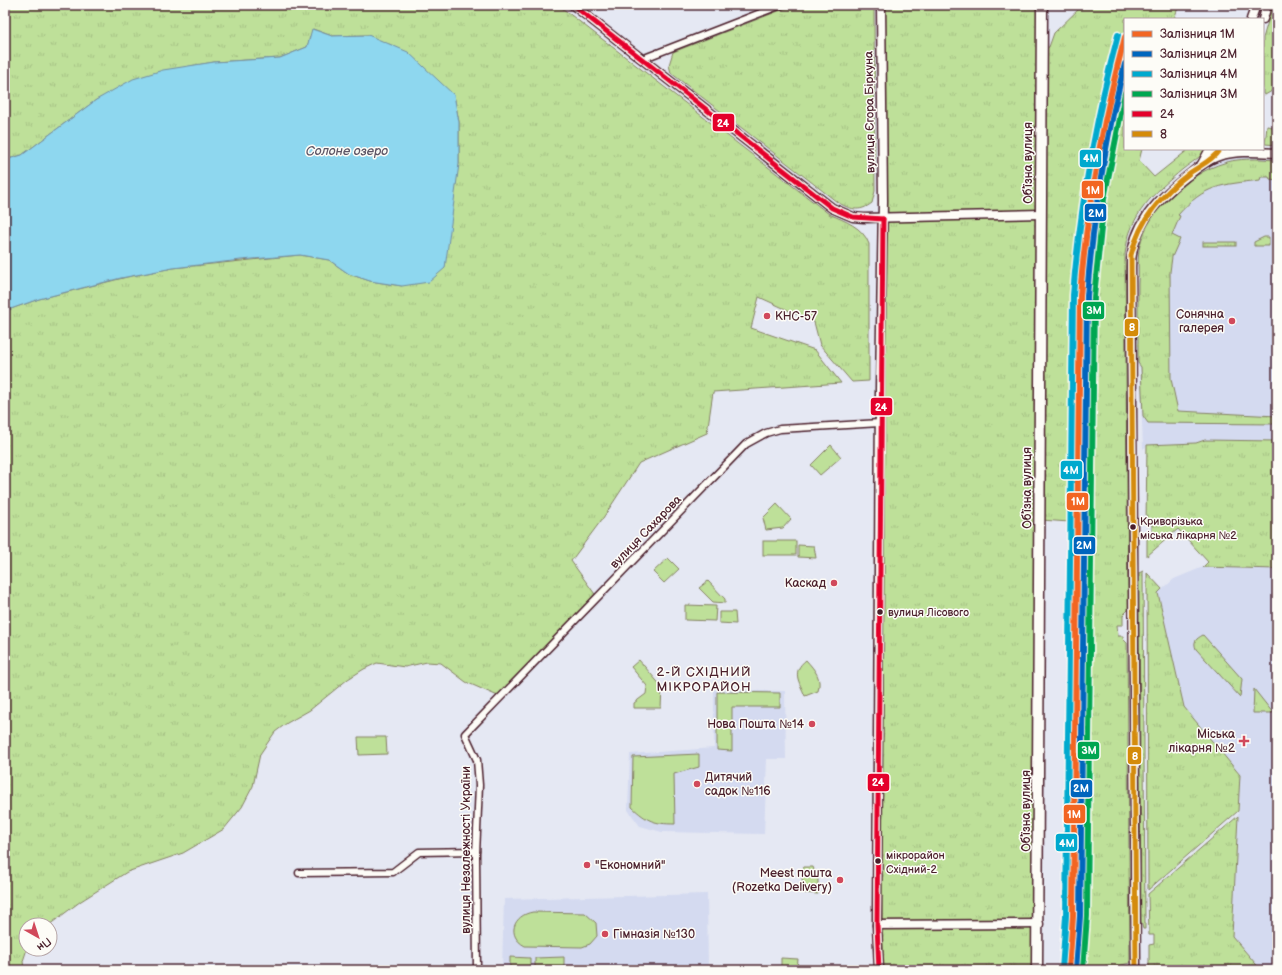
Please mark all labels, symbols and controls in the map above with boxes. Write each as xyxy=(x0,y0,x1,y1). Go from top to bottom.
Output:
legend xyxy=(1124,18,1264,150)
text: Залізниця 1М xyxy=(1160,27,1235,42)
text: Залізниця 2М xyxy=(1160,47,1237,62)
street label: вулиця Єгора Біркуна xyxy=(861,51,879,173)
text: Залізниця 4М xyxy=(1160,67,1237,82)
text: Залізниця 3М xyxy=(1160,87,1238,102)
text: 24 xyxy=(1160,107,1175,122)
line badge: 24 xyxy=(712,113,735,132)
text: 24 xyxy=(717,117,730,130)
street label: Обʼїзна вулиця xyxy=(1021,122,1036,204)
text: 8 xyxy=(1160,127,1167,142)
water label: Солоне озеро xyxy=(306,143,388,159)
line badge: 4М xyxy=(1079,149,1102,168)
text: 4М xyxy=(1083,152,1099,165)
line badge: 1М xyxy=(1081,180,1104,199)
text: 1М xyxy=(1086,184,1100,197)
line badge: 2М xyxy=(1084,203,1107,222)
text: 2М xyxy=(1088,207,1104,220)
line badge: 3М xyxy=(1082,301,1105,320)
text: 3М xyxy=(1086,304,1102,317)
place label: Сонячна галерея xyxy=(1176,307,1224,336)
place label: КНС-57 xyxy=(775,309,817,324)
marker: КНС-57 xyxy=(762,311,772,321)
marker: Сонячна галерея xyxy=(1227,316,1237,326)
line badge: 8 xyxy=(1124,318,1139,337)
text: 8 xyxy=(1129,321,1136,334)
line badge: 24 xyxy=(870,397,893,416)
text: 24 xyxy=(875,401,888,414)
street label: Обʼїзна вулиця xyxy=(1020,447,1035,529)
line badge: 4М xyxy=(1060,460,1083,480)
text: 4М xyxy=(1063,464,1079,477)
street label: вулиця Сахарова xyxy=(607,492,685,572)
line badge: 1М xyxy=(1066,492,1089,511)
text: 1М xyxy=(1071,495,1085,508)
place label: Криворізька міська лікарня №2 xyxy=(1140,515,1237,542)
marker: Криворізька міська лікарня №2 xyxy=(1128,522,1138,532)
line badge: 2М xyxy=(1073,536,1096,555)
text: 2М xyxy=(1076,539,1092,552)
place label: Каскад xyxy=(785,576,827,591)
marker: Каскад xyxy=(829,578,839,588)
place label: вулиця Лісового xyxy=(888,606,969,619)
marker: вулиця Лісового xyxy=(875,607,885,617)
district label: 2-Й СХІДНИЙ МІКРОРАЙОН xyxy=(656,664,752,695)
place label: Нова Пошта №14 xyxy=(707,717,805,732)
marker: Нова Пошта №14 xyxy=(807,719,817,729)
place label: Міська лікарня №2 xyxy=(1169,727,1235,756)
marker: Міська лікарня №2 xyxy=(1238,735,1250,747)
line badge: 3М xyxy=(1077,741,1100,760)
text: 3М xyxy=(1081,744,1097,757)
line badge: 8 xyxy=(1127,746,1142,765)
text: 8 xyxy=(1132,750,1139,763)
street label: вулиця Незалежності України xyxy=(459,766,474,934)
place label: Дитячий садок №116 xyxy=(705,770,771,799)
street label: Обʼїзна вулиця xyxy=(1019,770,1034,852)
line badge: 24 xyxy=(867,773,890,792)
text: 24 xyxy=(872,776,885,789)
marker: Дитячий садок №116 xyxy=(692,779,702,789)
line badge: 2М xyxy=(1070,779,1093,798)
text: 2М xyxy=(1073,782,1089,795)
line badge: 1М xyxy=(1063,804,1086,824)
text: 1М xyxy=(1067,808,1081,821)
line badge: 4М xyxy=(1055,833,1078,852)
text: 4М xyxy=(1059,837,1075,850)
place label: мікрорайон Східний-2 xyxy=(886,849,945,876)
marker: мікрорайон Східний-2 xyxy=(873,856,883,866)
place label: "Економний" xyxy=(595,858,666,873)
marker: "Економний" xyxy=(582,860,592,870)
place label: Meest пошта (Rozetka Delivery) xyxy=(732,866,832,895)
marker: Meest пошта (Rozetka Delivery) xyxy=(835,875,845,885)
north arrow xyxy=(18,917,58,957)
place label: Гімназія №130 xyxy=(613,927,695,942)
marker: Гімназія №130 xyxy=(600,929,610,939)
text: Пн xyxy=(34,935,54,954)

